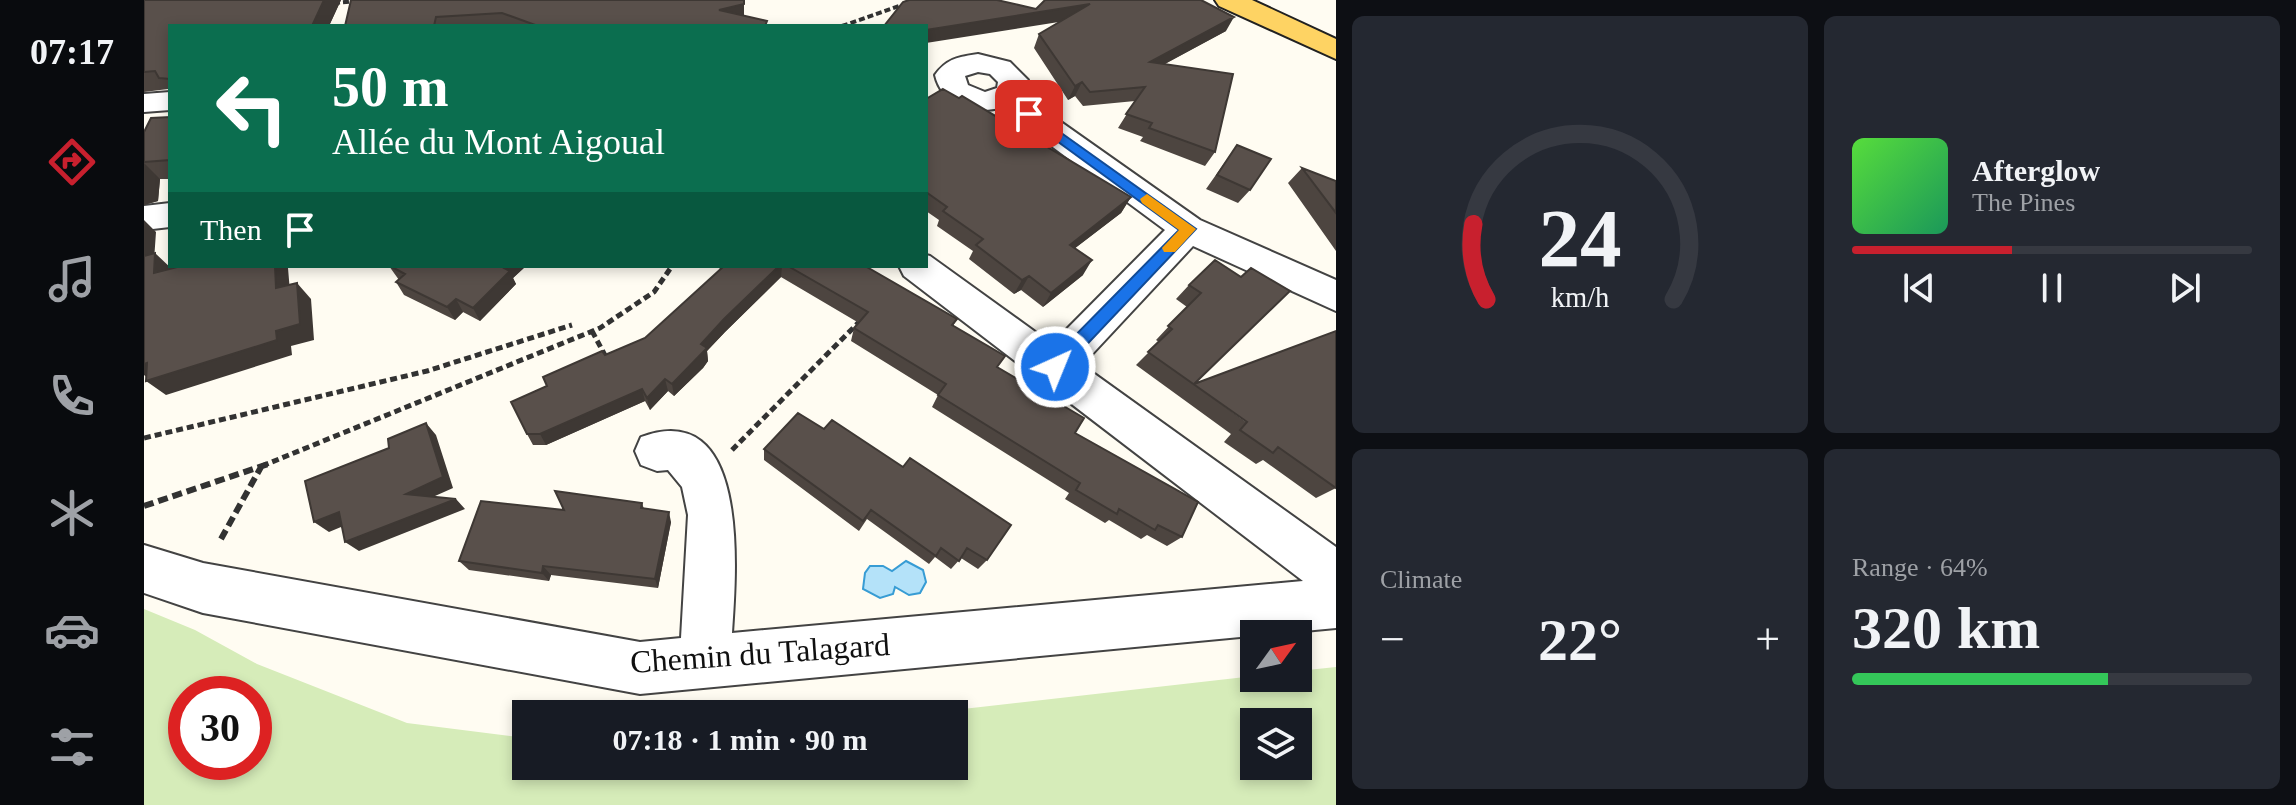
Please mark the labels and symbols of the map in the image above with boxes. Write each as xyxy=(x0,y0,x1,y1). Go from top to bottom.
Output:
pin xyxy=(995,80,1063,148)
position arrow xyxy=(1013,325,1097,409)
north arrow xyxy=(1240,620,1312,692)
street label: Chemin du Talagard xyxy=(629,626,891,680)
speed limit sign: 30 xyxy=(168,676,272,780)

